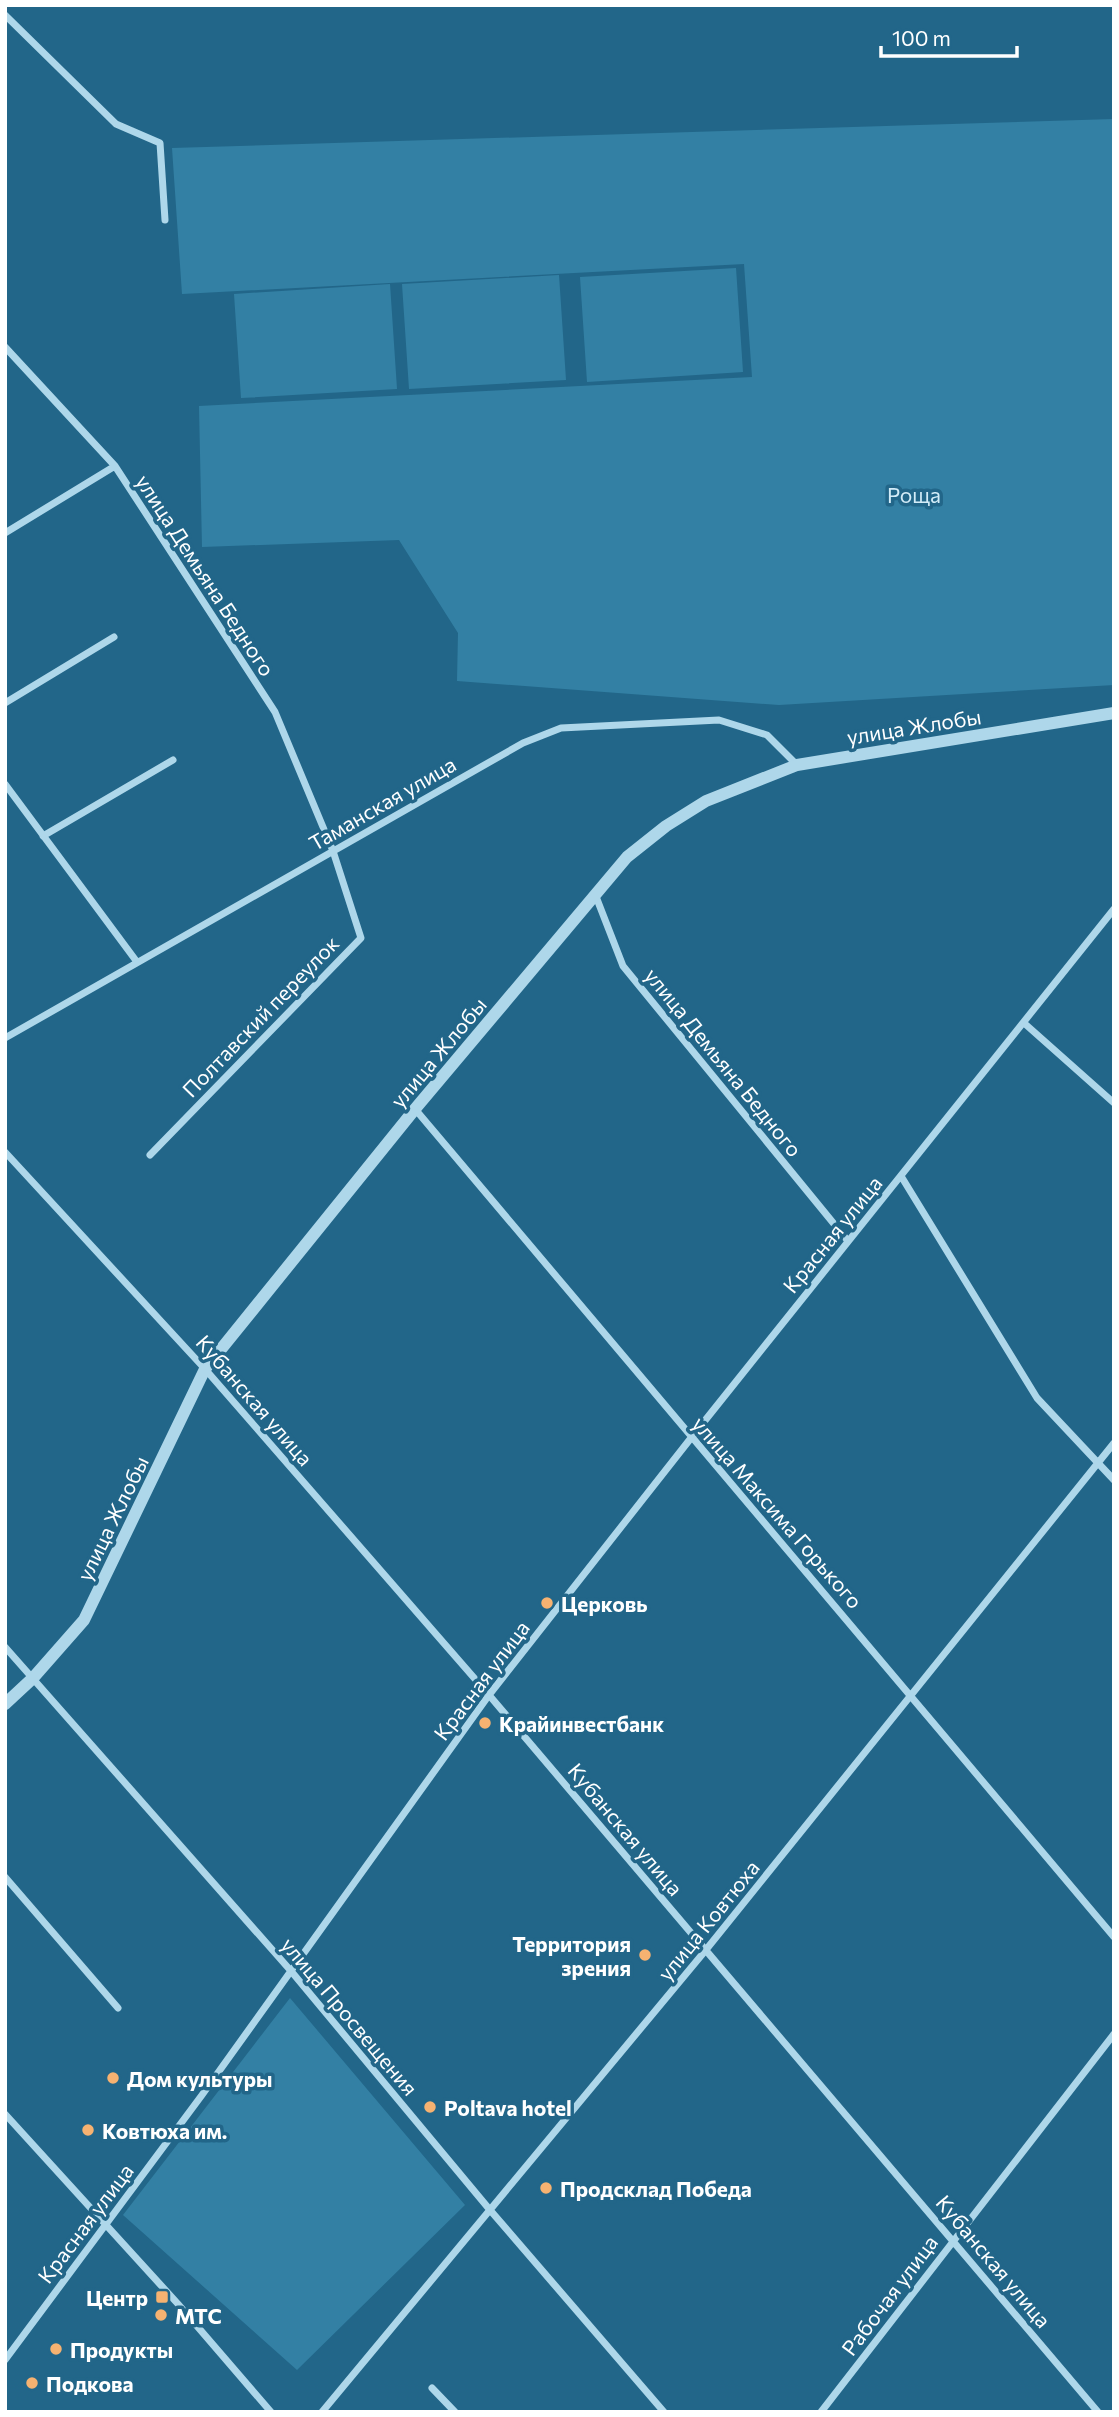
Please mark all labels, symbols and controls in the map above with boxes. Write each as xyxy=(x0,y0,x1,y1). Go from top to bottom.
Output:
scale bar xyxy=(881,14,1018,58)
text: 100 m xyxy=(892,25,951,50)
street label: улица Демьяна Бедного xyxy=(131,470,281,680)
park label: Роща xyxy=(887,482,941,507)
street label: улица Жлобы xyxy=(845,703,983,749)
street label: Таманская улица xyxy=(304,751,460,855)
street label: Полтавский переулок xyxy=(177,930,343,1102)
street label: улица Демьяна Бедного xyxy=(640,963,808,1161)
street label: улица Жлобы xyxy=(385,992,491,1112)
street label: Красная улица xyxy=(777,1171,887,1297)
street label: Кубанская улица xyxy=(191,1330,319,1470)
street label: улица Максима Горького xyxy=(688,1411,868,1613)
street label: улица Жлобы xyxy=(71,1452,153,1584)
place label: Церковь xyxy=(561,1591,648,1616)
marker: Церковь xyxy=(539,1595,555,1611)
street label: Красная улица xyxy=(428,1615,534,1745)
place label: Крайинвестбанк xyxy=(499,1711,664,1736)
marker: Крайинвестбанк xyxy=(477,1715,493,1731)
street label: Кубанская улица xyxy=(563,1758,689,1900)
street label: улица Ковтюха xyxy=(652,1855,764,1985)
place label: Территория зрения xyxy=(512,1931,631,1980)
street label: улица Просвещения xyxy=(277,1932,423,2100)
marker: Территория зрения xyxy=(637,1947,653,1963)
place label: Дом культуры xyxy=(127,2066,272,2091)
marker: Дом культуры xyxy=(105,2070,121,2086)
place label: Poltava hotel xyxy=(444,2095,572,2120)
marker: Poltava hotel xyxy=(422,2099,438,2115)
place label: Ковтюха им. xyxy=(102,2118,227,2143)
marker: Ковтюха им. xyxy=(80,2122,96,2138)
street label: Красная улица xyxy=(32,2158,138,2288)
place label: Продсклад Победа xyxy=(560,2176,752,2201)
marker: Продсклад Победа xyxy=(538,2180,554,2196)
street label: Кубанская улица xyxy=(931,2190,1057,2332)
street label: Рабочая улица xyxy=(836,2230,942,2360)
place label: Центр xyxy=(86,2285,148,2310)
marker: Центр xyxy=(154,2289,170,2305)
place label: МТС xyxy=(175,2303,222,2328)
marker: МТС xyxy=(153,2307,169,2323)
place label: Продукты xyxy=(70,2337,173,2362)
marker: Продукты xyxy=(48,2341,64,2357)
place label: Подкова xyxy=(46,2371,134,2396)
marker: Подкова xyxy=(24,2375,40,2391)

